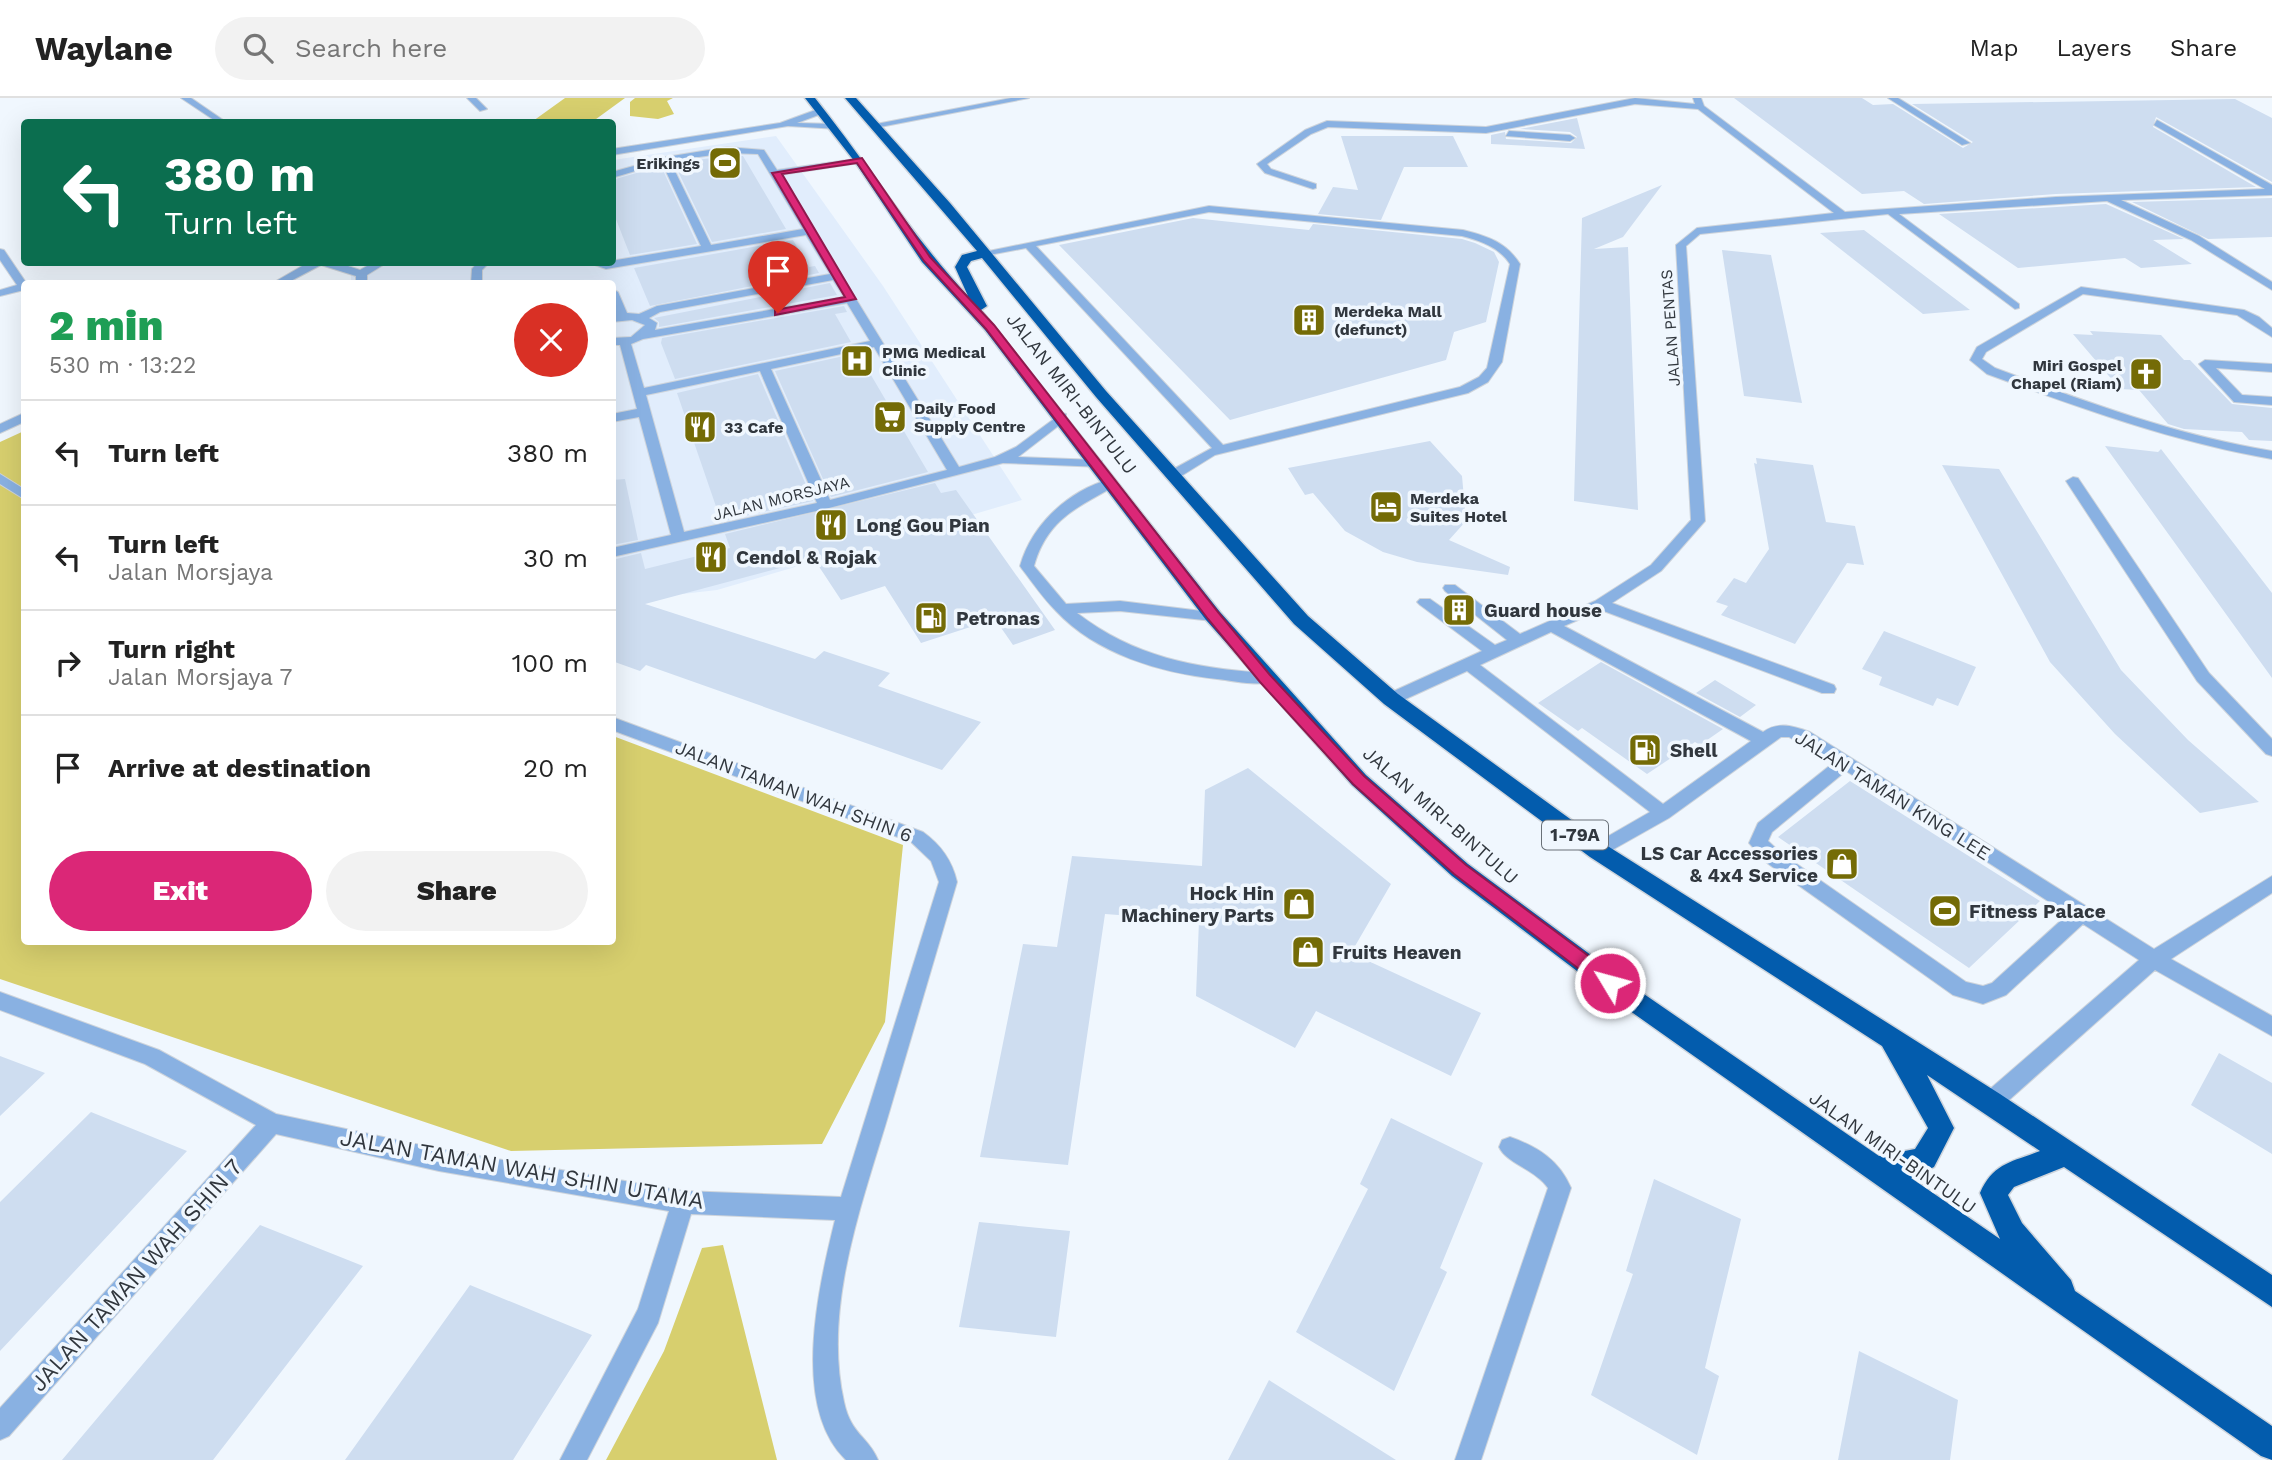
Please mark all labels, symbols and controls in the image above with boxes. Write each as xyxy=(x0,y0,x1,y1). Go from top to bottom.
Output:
search box xyxy=(215,17,705,80)
text: Waylane xyxy=(35,29,173,68)
icon: search xyxy=(239,29,277,67)
text: Search here xyxy=(295,33,447,63)
text: Map xyxy=(1970,34,2018,62)
text: Layers xyxy=(2056,34,2132,62)
text: Share xyxy=(2170,34,2237,62)
sports icon: Erikings xyxy=(706,144,744,182)
text: 380 m xyxy=(164,145,315,203)
icon: left xyxy=(49,147,140,238)
place label: Erikings xyxy=(636,154,700,173)
text: Turn left xyxy=(164,204,297,242)
pin xyxy=(748,241,808,313)
icon: arrive xyxy=(759,252,797,290)
street label: JALAN PENTAS xyxy=(1657,269,1684,387)
text: 2 min xyxy=(49,301,163,350)
building icon: Merdeka Mall (defunct) xyxy=(1290,301,1328,339)
place label: Merdeka Mall (defunct) xyxy=(1334,302,1442,339)
button: close xyxy=(514,303,588,377)
street label: JALAN MIRI-BINTULU xyxy=(1001,308,1142,479)
hospital icon: PMG Medical Clinic xyxy=(838,342,876,380)
place label: PMG Medical Clinic xyxy=(882,343,986,380)
text: 530 m · 13:22 xyxy=(49,352,196,379)
church icon: Miri Gospel Chapel (Riam) xyxy=(2127,355,2165,393)
place label: Miri Gospel Chapel (Riam) xyxy=(2011,356,2123,393)
supermarket icon: Daily Food Supply Centre xyxy=(871,398,909,436)
place label: Daily Food Supply Centre xyxy=(914,399,1026,436)
restaurant icon: 33 Cafe xyxy=(681,408,719,446)
place label: 33 Cafe xyxy=(724,418,784,437)
icon: left xyxy=(49,434,87,472)
text: Turn left xyxy=(108,438,219,468)
text: 380 m xyxy=(507,438,588,468)
street label: JALAN MORSJAYA xyxy=(711,472,852,525)
hotel icon: Merdeka Suites Hotel xyxy=(1367,488,1405,526)
place label: Merdeka Suites Hotel xyxy=(1410,489,1508,526)
restaurant icon: Long Gou Pian xyxy=(812,506,850,544)
place label: Long Gou Pian xyxy=(856,514,990,537)
text: Turn left xyxy=(108,529,219,559)
restaurant icon: Cendol & Rojak xyxy=(692,538,730,576)
icon: left xyxy=(49,539,87,577)
text: 30 m xyxy=(523,543,588,573)
place label: Cendol & Rojak xyxy=(736,546,877,569)
text: Jalan Morsjaya xyxy=(108,559,273,586)
building icon: Guard house xyxy=(1440,591,1478,629)
fuel station icon: Petronas xyxy=(912,599,950,637)
place label: Guard house xyxy=(1484,599,1602,622)
place label: Petronas xyxy=(956,607,1040,630)
text: Turn right xyxy=(108,634,235,664)
icon: right xyxy=(49,644,87,682)
text: 100 m xyxy=(512,648,588,678)
text: Jalan Morsjaya 7 xyxy=(108,664,292,691)
street label: JALAN TAMAN KING LEE xyxy=(1791,726,1995,865)
fuel station icon: Shell xyxy=(1626,731,1664,769)
street label: JALAN TAMAN WAH SHIN 6 xyxy=(672,736,916,847)
place label: Shell xyxy=(1670,739,1718,762)
street label: JALAN MIRI-BINTULU xyxy=(1358,742,1523,889)
icon: arrive xyxy=(49,749,87,787)
text: Arrive at destination xyxy=(108,753,371,783)
text: 20 m xyxy=(523,753,588,783)
road number: 1-79A xyxy=(1542,820,1608,850)
place label: LS Car Accessories & 4x4 Service xyxy=(1640,842,1818,887)
shop icon: LS Car Accessories & 4x4 Service xyxy=(1823,845,1861,883)
button: Exit xyxy=(49,851,312,931)
button: Share xyxy=(326,851,588,931)
place label: Hock Hin Machinery Parts xyxy=(1121,882,1274,927)
shop icon: Hock Hin Machinery Parts xyxy=(1280,885,1318,923)
sports icon: Fitness Palace xyxy=(1926,892,1964,930)
place label: Fitness Palace xyxy=(1969,900,2106,923)
shop icon: Fruits Heaven xyxy=(1289,933,1327,971)
place label: Fruits Heaven xyxy=(1332,941,1462,964)
position arrow xyxy=(1573,946,1647,1020)
street label: JALAN MIRI-BINTULU xyxy=(1805,1086,1981,1219)
street label: JALAN TAMAN WAH SHIN UTAMA xyxy=(338,1124,706,1215)
street label: JALAN TAMAN WAH SHIN 7 xyxy=(25,1154,248,1397)

